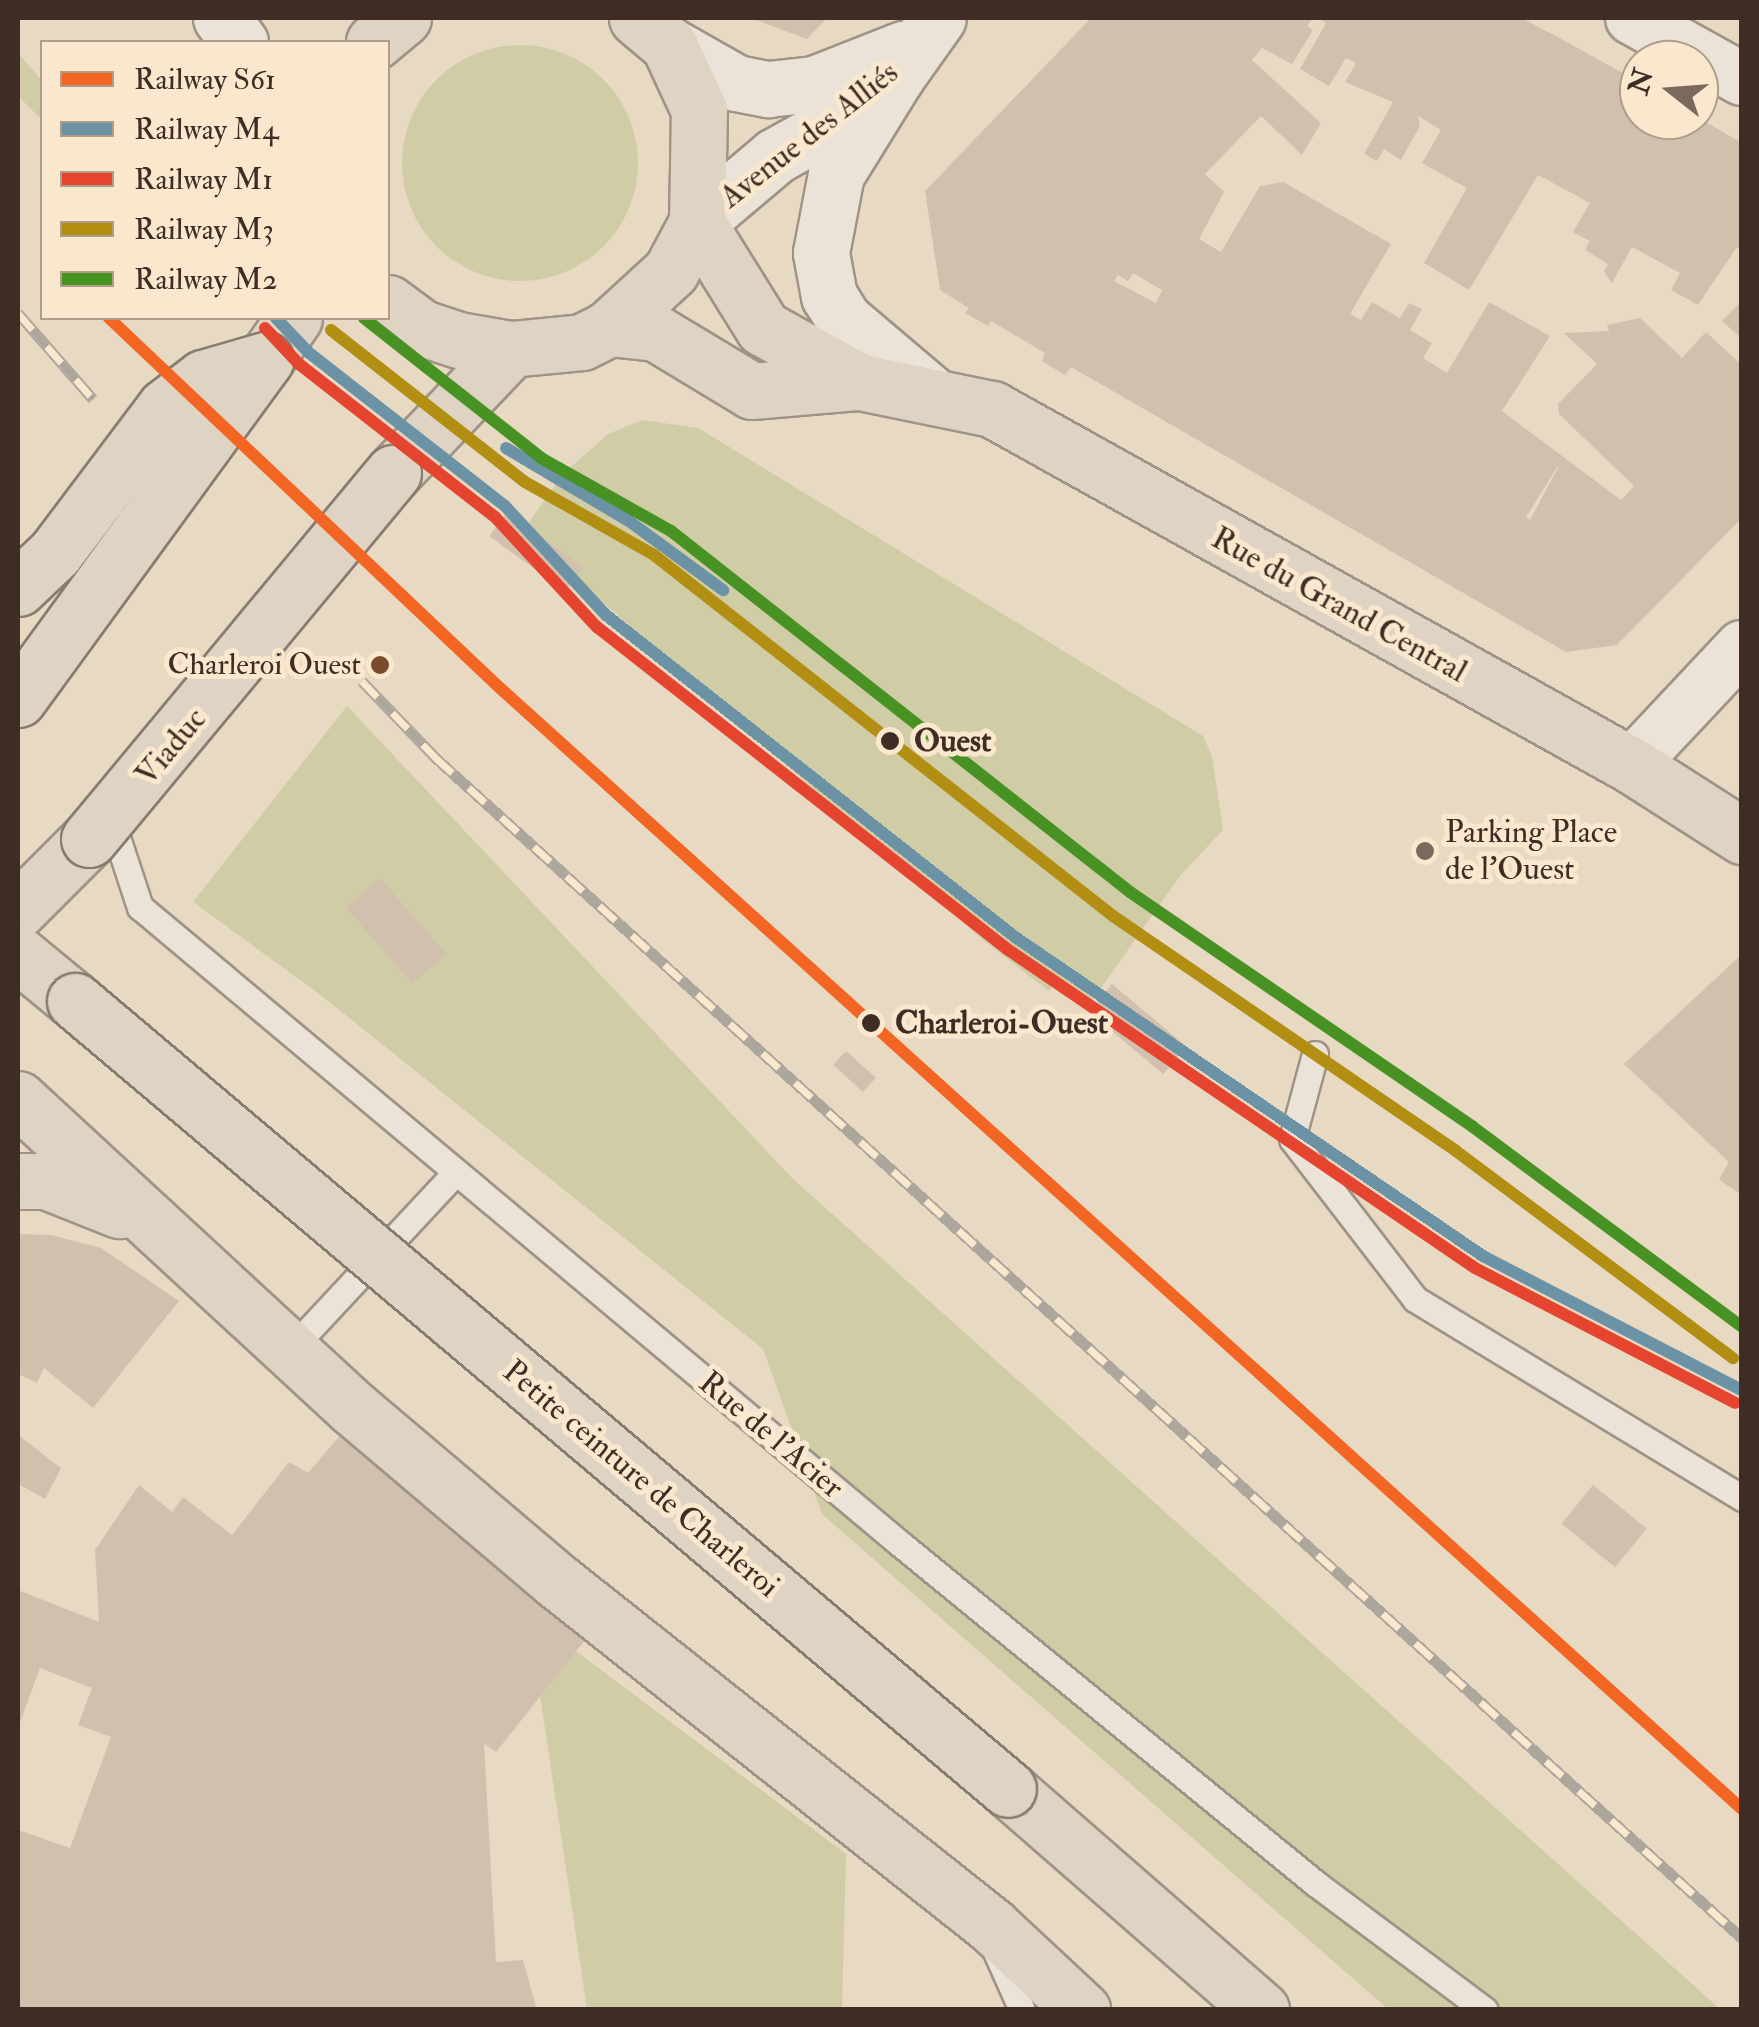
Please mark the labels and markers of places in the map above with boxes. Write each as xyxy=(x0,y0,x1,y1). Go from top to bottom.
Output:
place label: Charleroi Ouest xyxy=(168,647,361,683)
marker: Charleroi Ouest xyxy=(370,655,390,675)
place label: Ouest xyxy=(914,722,991,760)
marker: Ouest xyxy=(875,726,905,756)
place label: Parking Place de l'Ouest xyxy=(1445,814,1617,889)
marker: Parking Place de l'Ouest xyxy=(1414,840,1436,862)
place label: Charleroi-Ouest xyxy=(895,1004,1108,1042)
marker: Charleroi-Ouest xyxy=(856,1008,886,1038)

